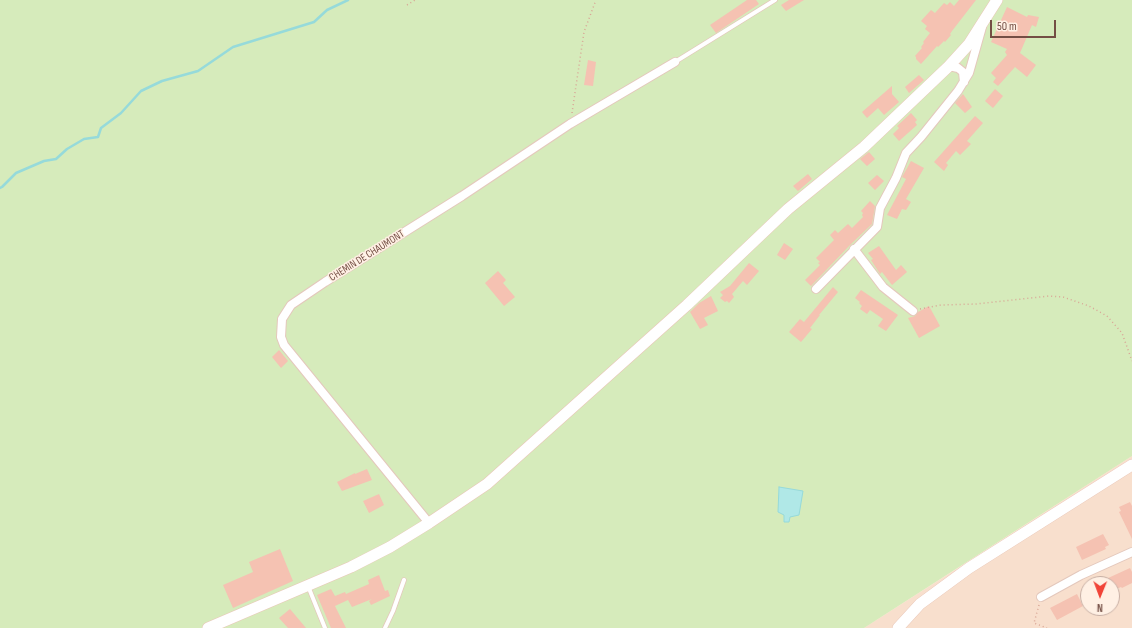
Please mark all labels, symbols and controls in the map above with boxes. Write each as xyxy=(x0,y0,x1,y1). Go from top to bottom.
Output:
scale bar xyxy=(992,12,1058,38)
text: 50 m xyxy=(997,19,1017,34)
street label: CHEMIN DE CHAUMONT xyxy=(327,228,407,284)
north arrow xyxy=(1080,576,1120,616)
text: N xyxy=(1097,601,1103,614)

